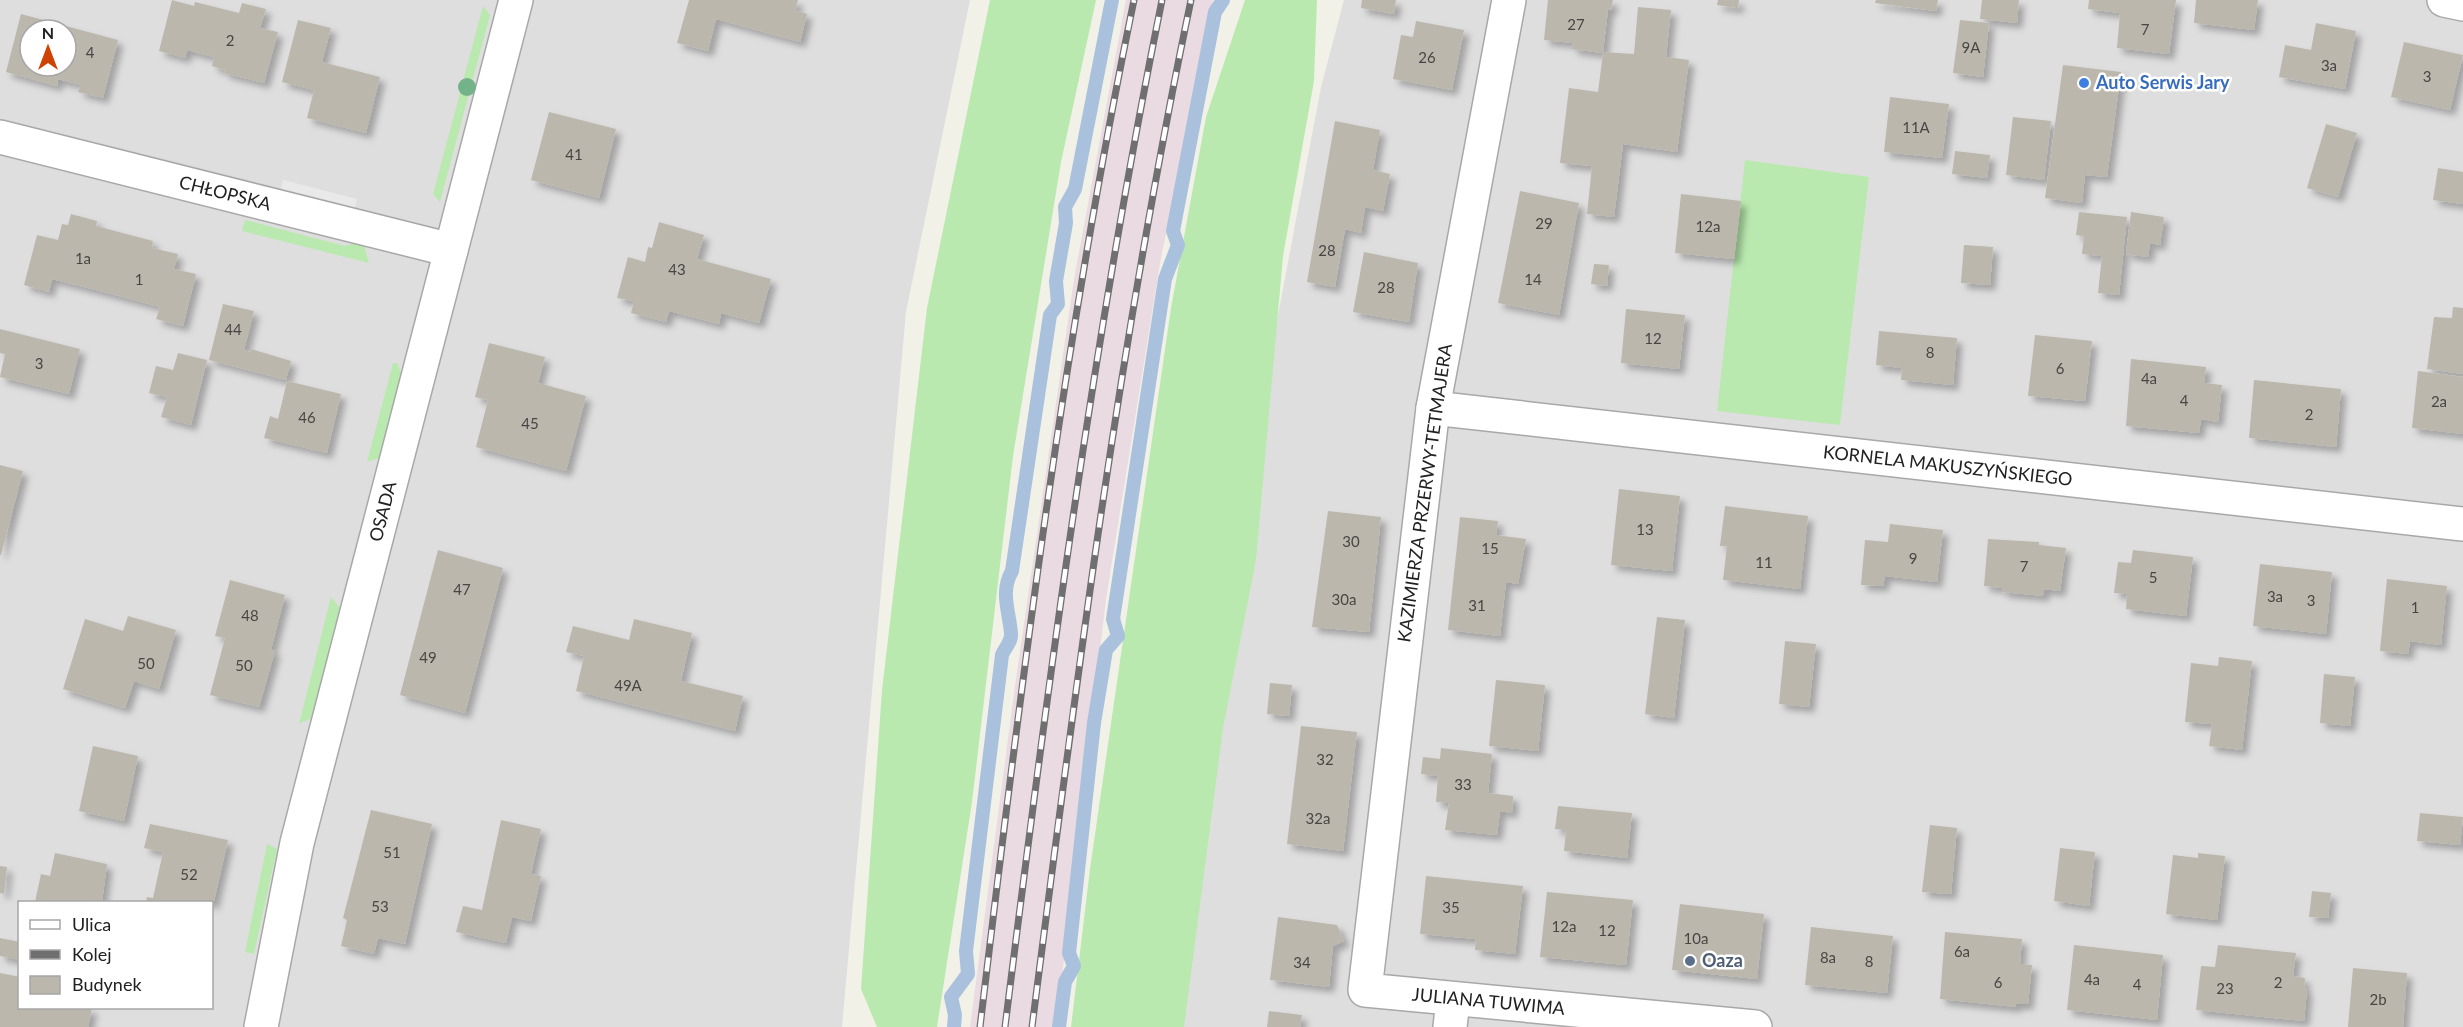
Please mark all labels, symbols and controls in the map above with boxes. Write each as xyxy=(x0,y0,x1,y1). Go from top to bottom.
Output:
house number: 27 xyxy=(1567,15,1585,33)
north arrow xyxy=(18,18,78,78)
house number: 7 xyxy=(2141,20,2150,38)
text: N xyxy=(42,23,54,42)
house number: 2 xyxy=(226,31,234,49)
house number: 9A xyxy=(1962,38,1981,56)
house number: 4 xyxy=(86,43,95,61)
house number: 26 xyxy=(1418,48,1436,66)
house number: 3a xyxy=(2321,56,2337,74)
house number: 3 xyxy=(2423,67,2431,85)
place label: Auto Serwis Jary xyxy=(2095,71,2230,93)
marker: Auto Serwis Jary xyxy=(2077,76,2091,90)
house number: 11A xyxy=(1902,118,1931,136)
house number: 41 xyxy=(565,145,583,163)
street label: CHŁOPSKA xyxy=(177,170,274,215)
house number: 29 xyxy=(1535,214,1553,232)
house number: 12a xyxy=(1696,217,1720,235)
house number: 28 xyxy=(1318,241,1336,259)
house number: 1a xyxy=(75,249,91,267)
house number: 43 xyxy=(668,260,686,278)
house number: 1 xyxy=(135,270,143,288)
house number: 14 xyxy=(1524,270,1542,288)
house number: 28 xyxy=(1377,278,1395,296)
house number: 44 xyxy=(224,320,242,338)
house number: 12 xyxy=(1644,329,1662,347)
street label: KAZIMIERZA PRZERWY-TETMAJERA xyxy=(1392,341,1456,644)
house number: 8 xyxy=(1926,343,1934,361)
house number: 3 xyxy=(35,354,43,372)
house number: 6 xyxy=(2056,359,2065,377)
house number: 4a xyxy=(2141,369,2157,387)
house number: 4 xyxy=(2180,391,2189,409)
house number: 2a xyxy=(2431,392,2447,410)
house number: 2 xyxy=(2305,405,2313,423)
house number: 46 xyxy=(298,408,316,426)
house number: 45 xyxy=(521,414,539,432)
street label: KORNELA MAKUSZYŃSKIEGO xyxy=(1822,440,2074,490)
street label: OSADA xyxy=(364,478,401,544)
house number: 13 xyxy=(1636,520,1654,538)
house number: 30 xyxy=(1342,532,1360,550)
house number: 15 xyxy=(1481,539,1499,557)
house number: 9 xyxy=(1909,549,1917,567)
house number: 11 xyxy=(1755,553,1773,571)
house number: 7 xyxy=(2020,557,2029,575)
house number: 5 xyxy=(2149,568,2157,586)
house number: 47 xyxy=(453,580,471,598)
house number: 3a xyxy=(2267,587,2283,605)
house number: 30a xyxy=(1332,590,1356,608)
house number: 3 xyxy=(2307,591,2315,609)
house number: 31 xyxy=(1468,596,1486,614)
house number: 1 xyxy=(2411,598,2419,616)
house number: 48 xyxy=(241,606,259,624)
house number: 49 xyxy=(419,648,437,666)
house number: 50 xyxy=(137,654,155,672)
house number: 50 xyxy=(235,656,253,674)
house number: 49A xyxy=(614,676,643,694)
house number: 32 xyxy=(1316,750,1334,768)
house number: 33 xyxy=(1454,775,1472,793)
house number: 32a xyxy=(1306,809,1330,827)
house number: 51 xyxy=(383,843,401,861)
house number: 52 xyxy=(180,865,198,883)
house number: 53 xyxy=(371,897,389,915)
house number: 35 xyxy=(1442,898,1460,916)
legend xyxy=(18,901,213,1009)
text: Ulica xyxy=(72,913,111,935)
house number: 12a xyxy=(1552,917,1576,935)
house number: 12 xyxy=(1598,921,1616,939)
house number: 10a xyxy=(1684,929,1708,947)
house number: 6a xyxy=(1954,942,1970,960)
text: Kolej xyxy=(72,943,112,965)
house number: 8a xyxy=(1820,948,1836,966)
place label: Oaza xyxy=(1702,949,1743,971)
house number: 8 xyxy=(1865,952,1873,970)
house number: 34 xyxy=(1293,953,1311,971)
marker: Oaza xyxy=(1683,954,1697,968)
house number: 4a xyxy=(2084,970,2100,988)
text: Budynek xyxy=(72,973,142,995)
house number: 6 xyxy=(1994,973,2003,991)
house number: 2 xyxy=(2274,973,2282,991)
house number: 4 xyxy=(2133,975,2142,993)
house number: 23 xyxy=(2216,979,2234,997)
street label: JULIANA TUWIMA xyxy=(1411,983,1567,1019)
house number: 2b xyxy=(2369,990,2387,1008)

